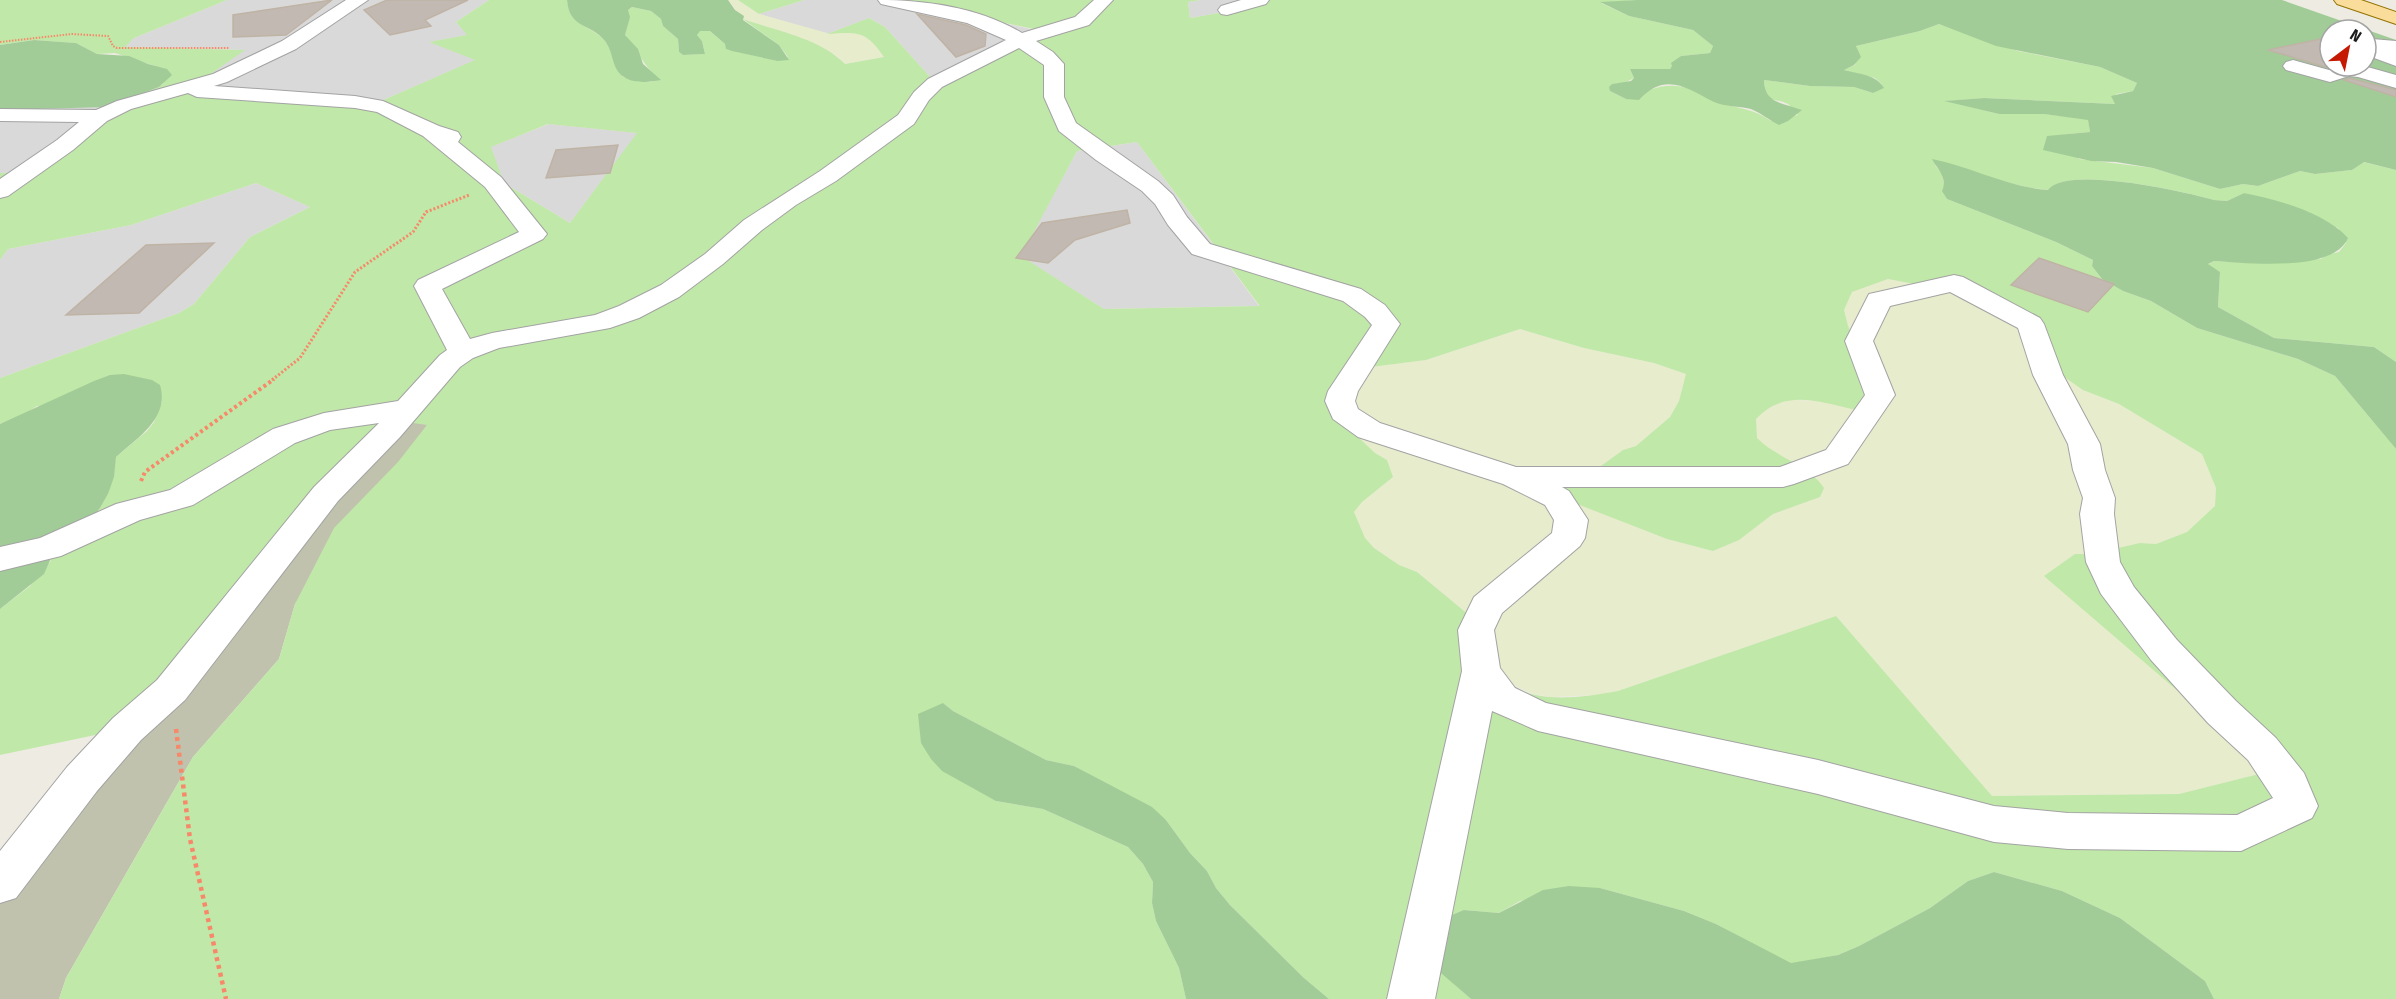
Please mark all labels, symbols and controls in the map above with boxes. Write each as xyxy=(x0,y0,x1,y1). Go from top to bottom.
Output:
north arrow xyxy=(2318,18,2378,78)
text: N xyxy=(2347,25,2365,46)

